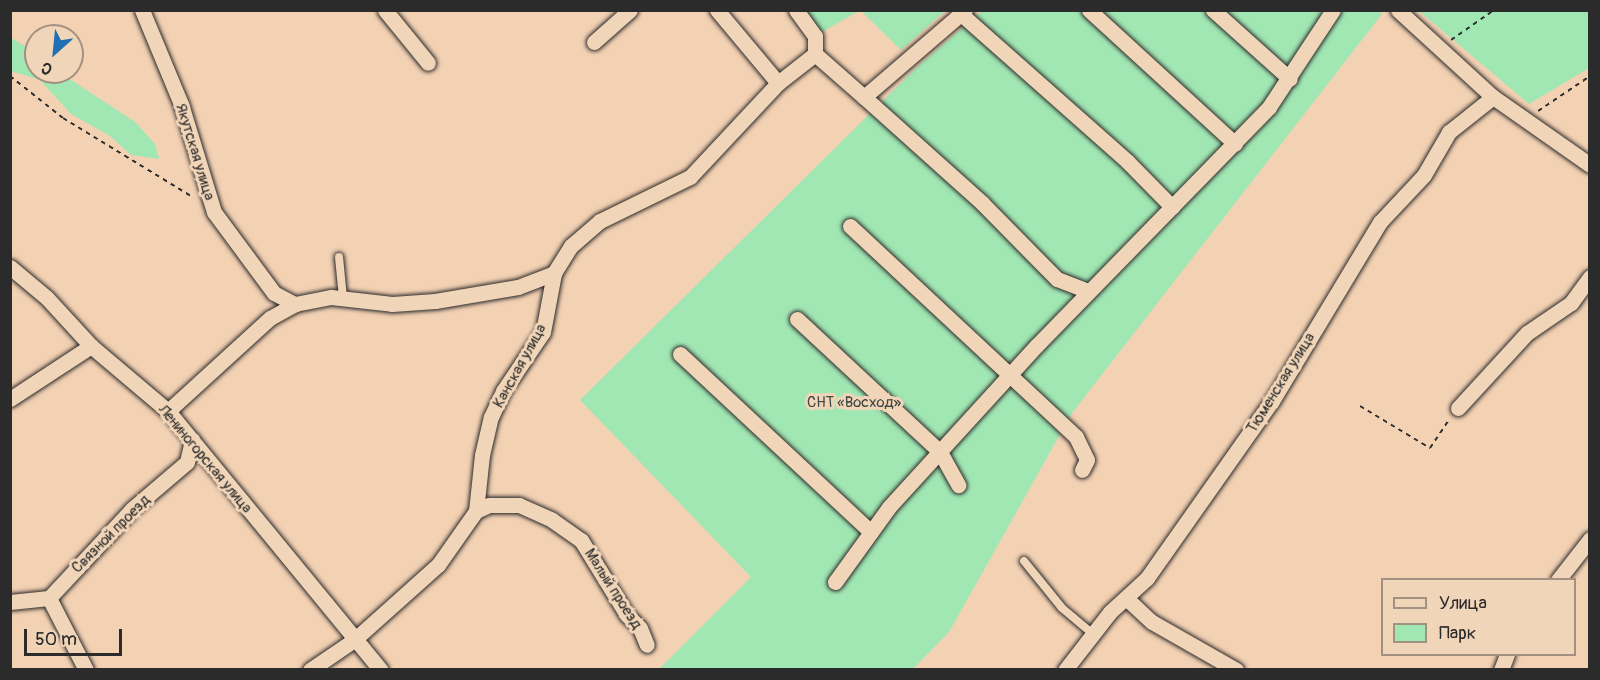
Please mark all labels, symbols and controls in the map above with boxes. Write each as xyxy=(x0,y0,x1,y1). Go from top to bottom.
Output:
north arrow xyxy=(24,24,84,84)
text: С xyxy=(38,57,56,79)
street label: Якутская улица xyxy=(172,101,218,203)
street label: Канская улица xyxy=(490,321,550,411)
street label: Тюменская улица xyxy=(1243,330,1319,436)
park label: СНТ «Восход» xyxy=(807,394,901,412)
street label: Лениногорская улица xyxy=(154,401,256,517)
street label: Связной проезд xyxy=(68,491,154,577)
street label: Малый проезд xyxy=(580,545,646,633)
legend xyxy=(1381,578,1576,656)
text: Улица xyxy=(1439,592,1487,615)
scale bar xyxy=(27,617,124,655)
text: Парк xyxy=(1439,622,1476,645)
text: 50 m xyxy=(35,628,77,651)

